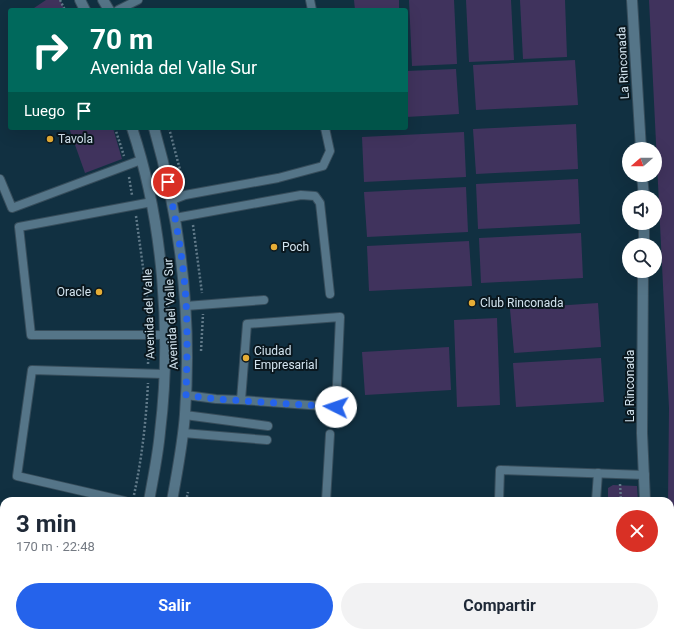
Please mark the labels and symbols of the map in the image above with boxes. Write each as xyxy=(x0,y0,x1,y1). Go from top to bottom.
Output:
street label: La Rinconada xyxy=(614,26,632,100)
place label: Tavola xyxy=(58,132,93,146)
marker: Tavola xyxy=(45,134,55,144)
north arrow xyxy=(622,142,662,182)
pin xyxy=(151,165,185,199)
place label: Poch xyxy=(282,240,309,254)
marker: Poch xyxy=(269,242,279,252)
street label: Avenida del Valle Sur xyxy=(161,258,181,370)
street label: Avenida del Valle xyxy=(140,268,158,360)
place label: Oracle xyxy=(57,285,91,299)
marker: Oracle xyxy=(94,287,104,297)
place label: Club Rinconada xyxy=(480,296,564,310)
marker: Club Rinconada xyxy=(467,298,477,308)
place label: Ciudad Empresarial xyxy=(254,344,318,372)
street label: La Rinconada xyxy=(623,350,637,422)
marker: Ciudad Empresarial xyxy=(241,353,251,363)
position arrow xyxy=(315,386,357,428)

